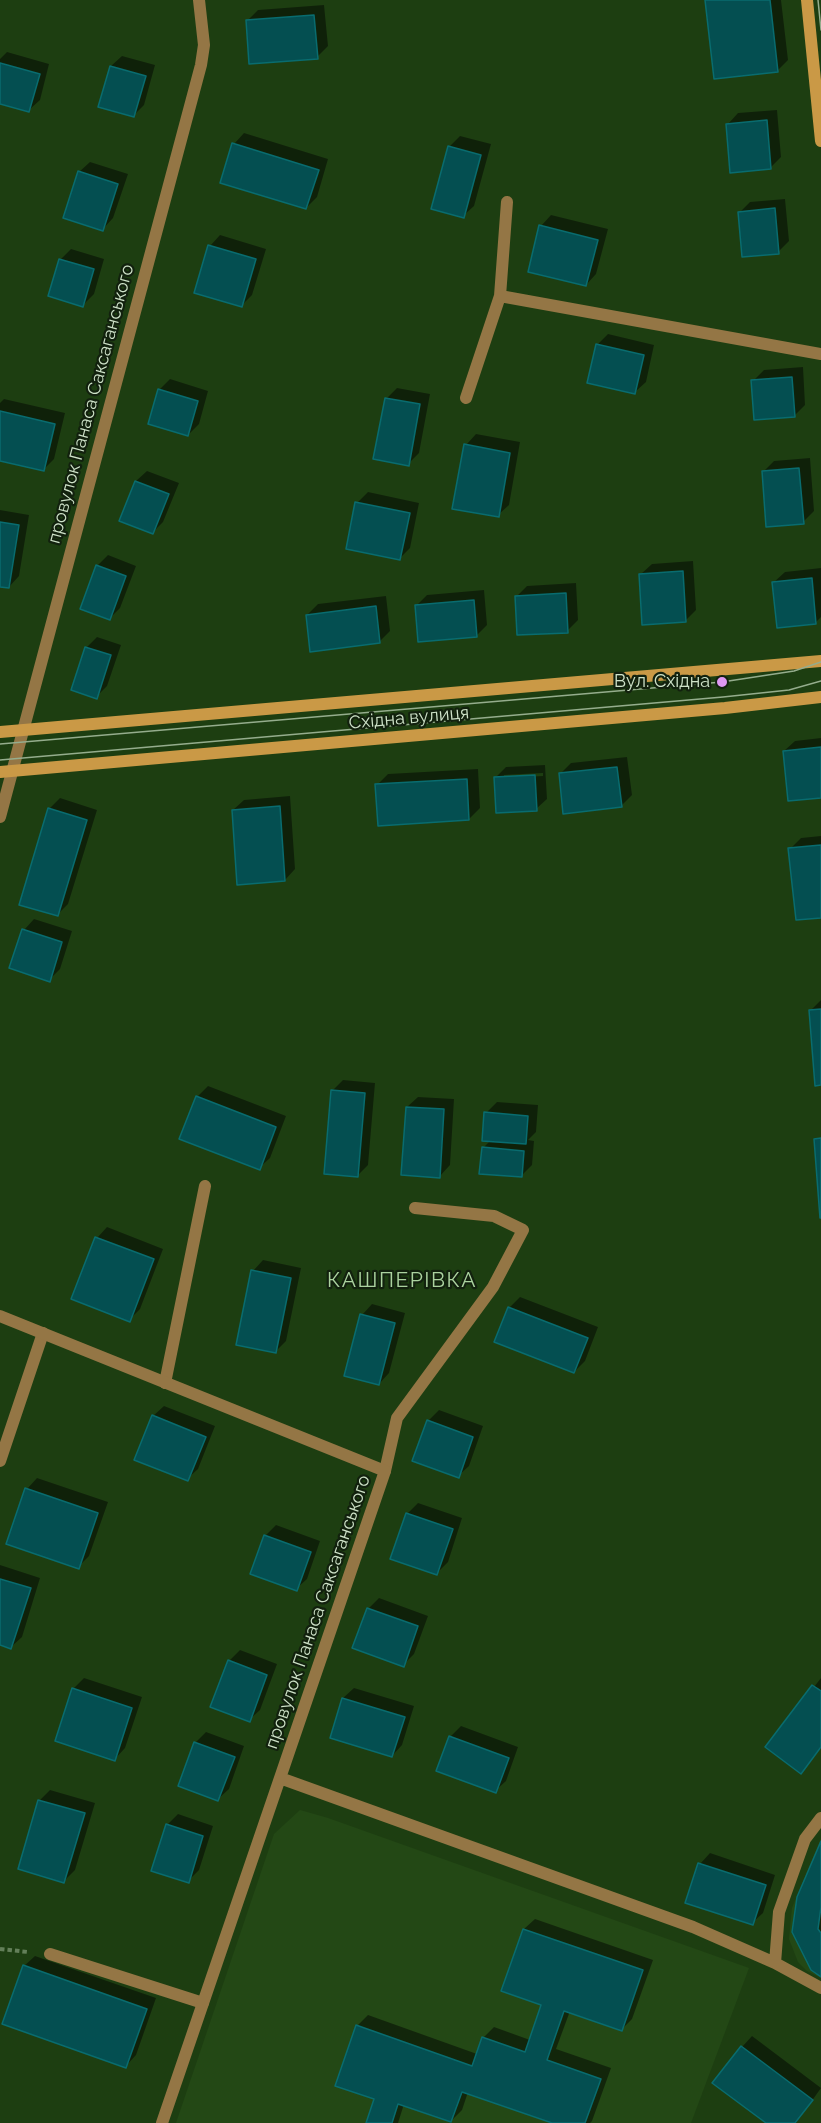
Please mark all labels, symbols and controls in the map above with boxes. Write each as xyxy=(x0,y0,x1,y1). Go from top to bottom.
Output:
street label: провулок Панаса Саксаганського xyxy=(43,262,139,546)
place label: Вул. Східна xyxy=(614,671,710,693)
marker: Вул. Східна xyxy=(715,675,729,689)
street label: Східна вулиця xyxy=(348,702,470,734)
district label: КАШПЕРІВКА xyxy=(327,1268,477,1294)
street label: провулок Панаса Саксаганського xyxy=(261,1472,375,1752)

